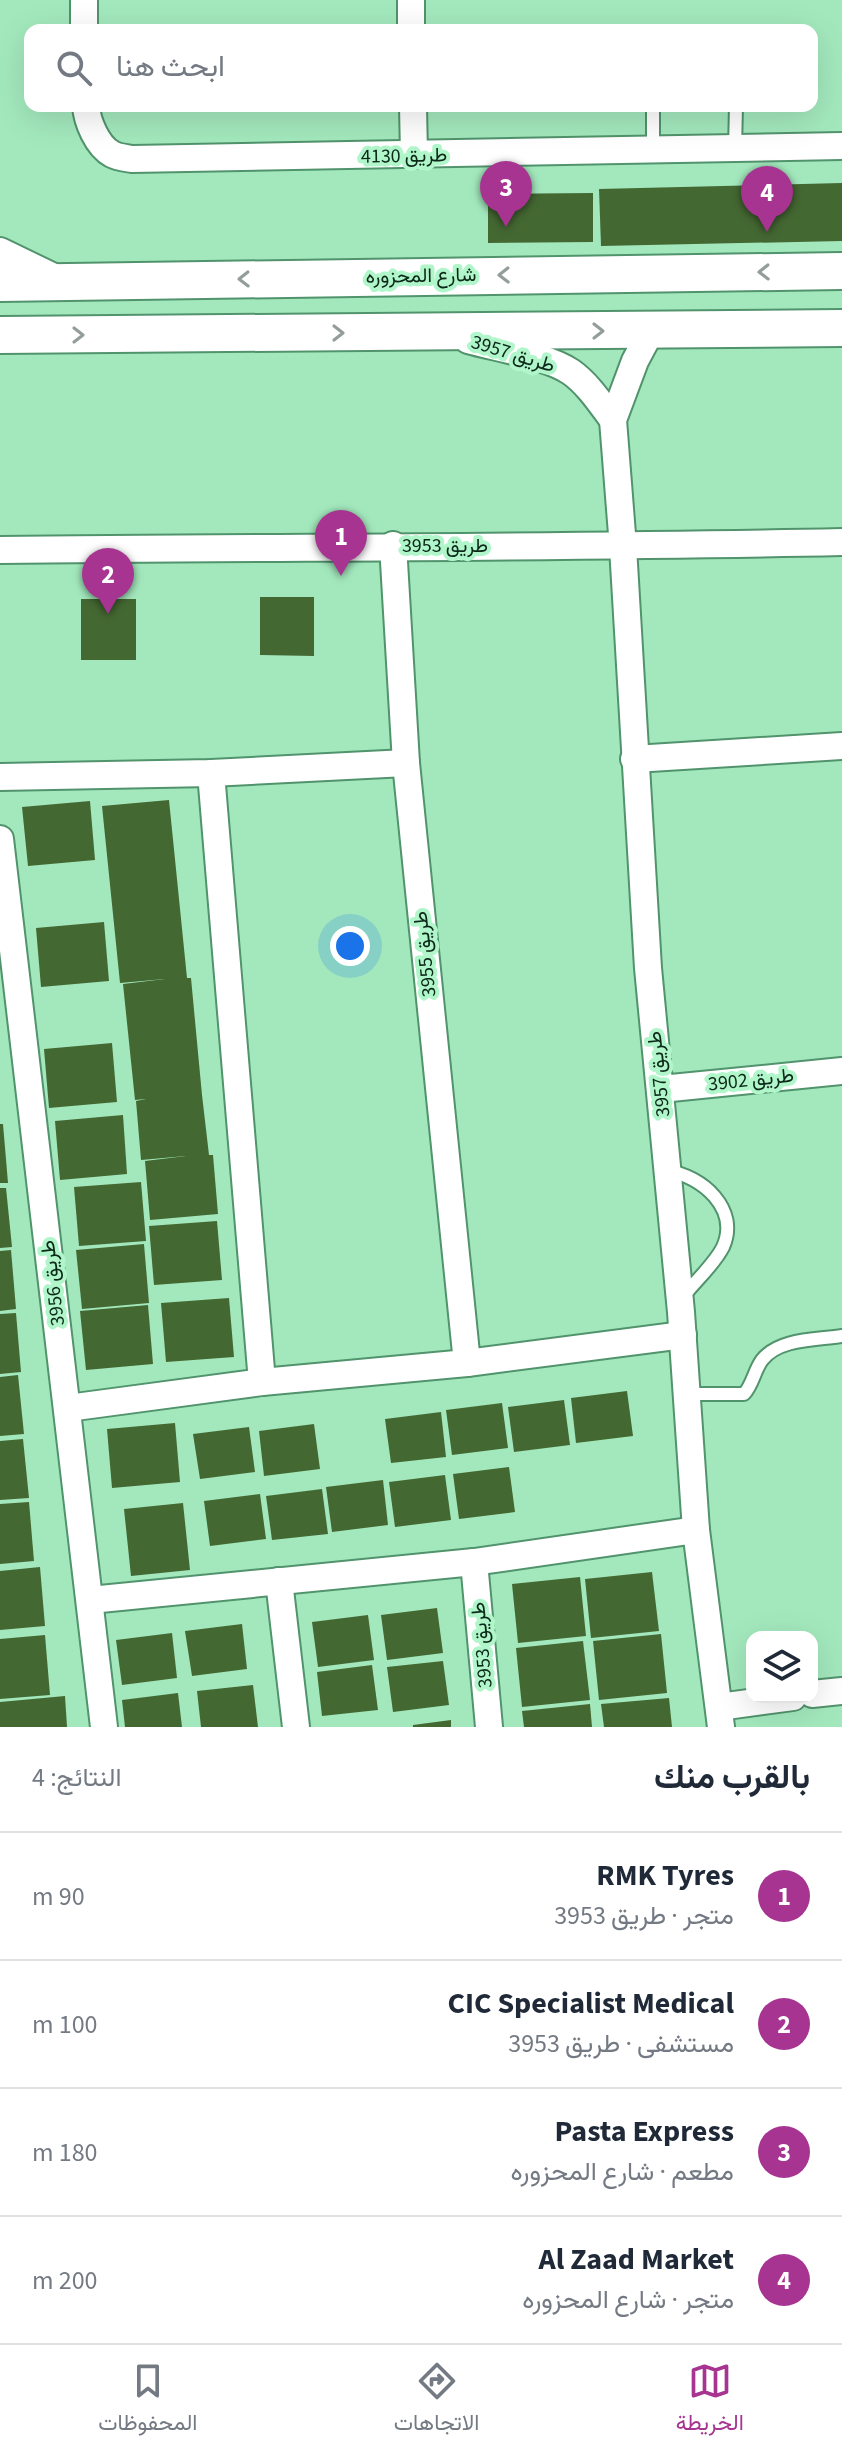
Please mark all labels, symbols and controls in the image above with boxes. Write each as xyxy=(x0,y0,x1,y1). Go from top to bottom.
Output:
search box xyxy=(24,24,818,112)
text: ابحث هنا xyxy=(116,45,225,88)
icon: search xyxy=(52,46,96,90)
street label: طريق 4130 xyxy=(361,141,447,171)
pin: 3 xyxy=(480,161,532,227)
pin: 4 xyxy=(741,166,793,232)
street label: شارع المحزوره xyxy=(365,261,477,291)
one-way arrow xyxy=(757,263,770,281)
one-way arrow xyxy=(497,266,510,284)
one-way arrow xyxy=(237,270,250,287)
one-way arrow xyxy=(592,323,605,340)
one-way arrow xyxy=(332,324,345,342)
one-way arrow xyxy=(72,326,85,344)
street label: طريق 3957 xyxy=(468,328,558,380)
pin: 1 xyxy=(315,510,367,576)
street label: طريق 3953 xyxy=(402,532,488,560)
pin: 2 xyxy=(82,548,134,614)
street label: طريق 3955 xyxy=(407,910,443,998)
your location xyxy=(330,926,370,966)
street label: طريق 3957 xyxy=(641,1030,677,1118)
street label: طريق 3902 xyxy=(707,1062,795,1098)
street label: طريق 3956 xyxy=(34,1239,72,1327)
street label: طريق 3953 xyxy=(464,1601,500,1689)
map controls xyxy=(746,1631,818,1703)
button: layers xyxy=(746,1631,818,1703)
text: بالقرب منك xyxy=(654,1753,810,1802)
text: النتائج: 4 xyxy=(32,1759,122,1796)
text: RMK Tyres xyxy=(596,1854,734,1897)
text: 90 m xyxy=(32,1878,85,1915)
text: 1 xyxy=(777,1878,791,1915)
text: متجر · طريق 3953 xyxy=(554,1897,734,1934)
text: CIC Specialist Medical xyxy=(447,1982,734,2025)
text: 100 m xyxy=(32,2006,98,2043)
text: 2 xyxy=(777,2006,791,2043)
text: مستشفى · طريق 3953 xyxy=(508,2025,734,2062)
text: Pasta Express xyxy=(554,2110,734,2153)
text: 180 m xyxy=(32,2134,98,2171)
text: 3 xyxy=(777,2134,791,2171)
text: مطعم · شارع المحزوره xyxy=(511,2153,734,2190)
text: Al Zaad Market xyxy=(539,2238,734,2281)
text: 200 m xyxy=(32,2262,98,2299)
text: 4 xyxy=(777,2262,791,2299)
text: متجر · شارع المحزوره xyxy=(522,2281,734,2318)
tab: المحفوظات xyxy=(98,2359,197,2442)
tab: الاتجاهات xyxy=(394,2359,479,2442)
tab: الخريطة xyxy=(676,2359,744,2442)

